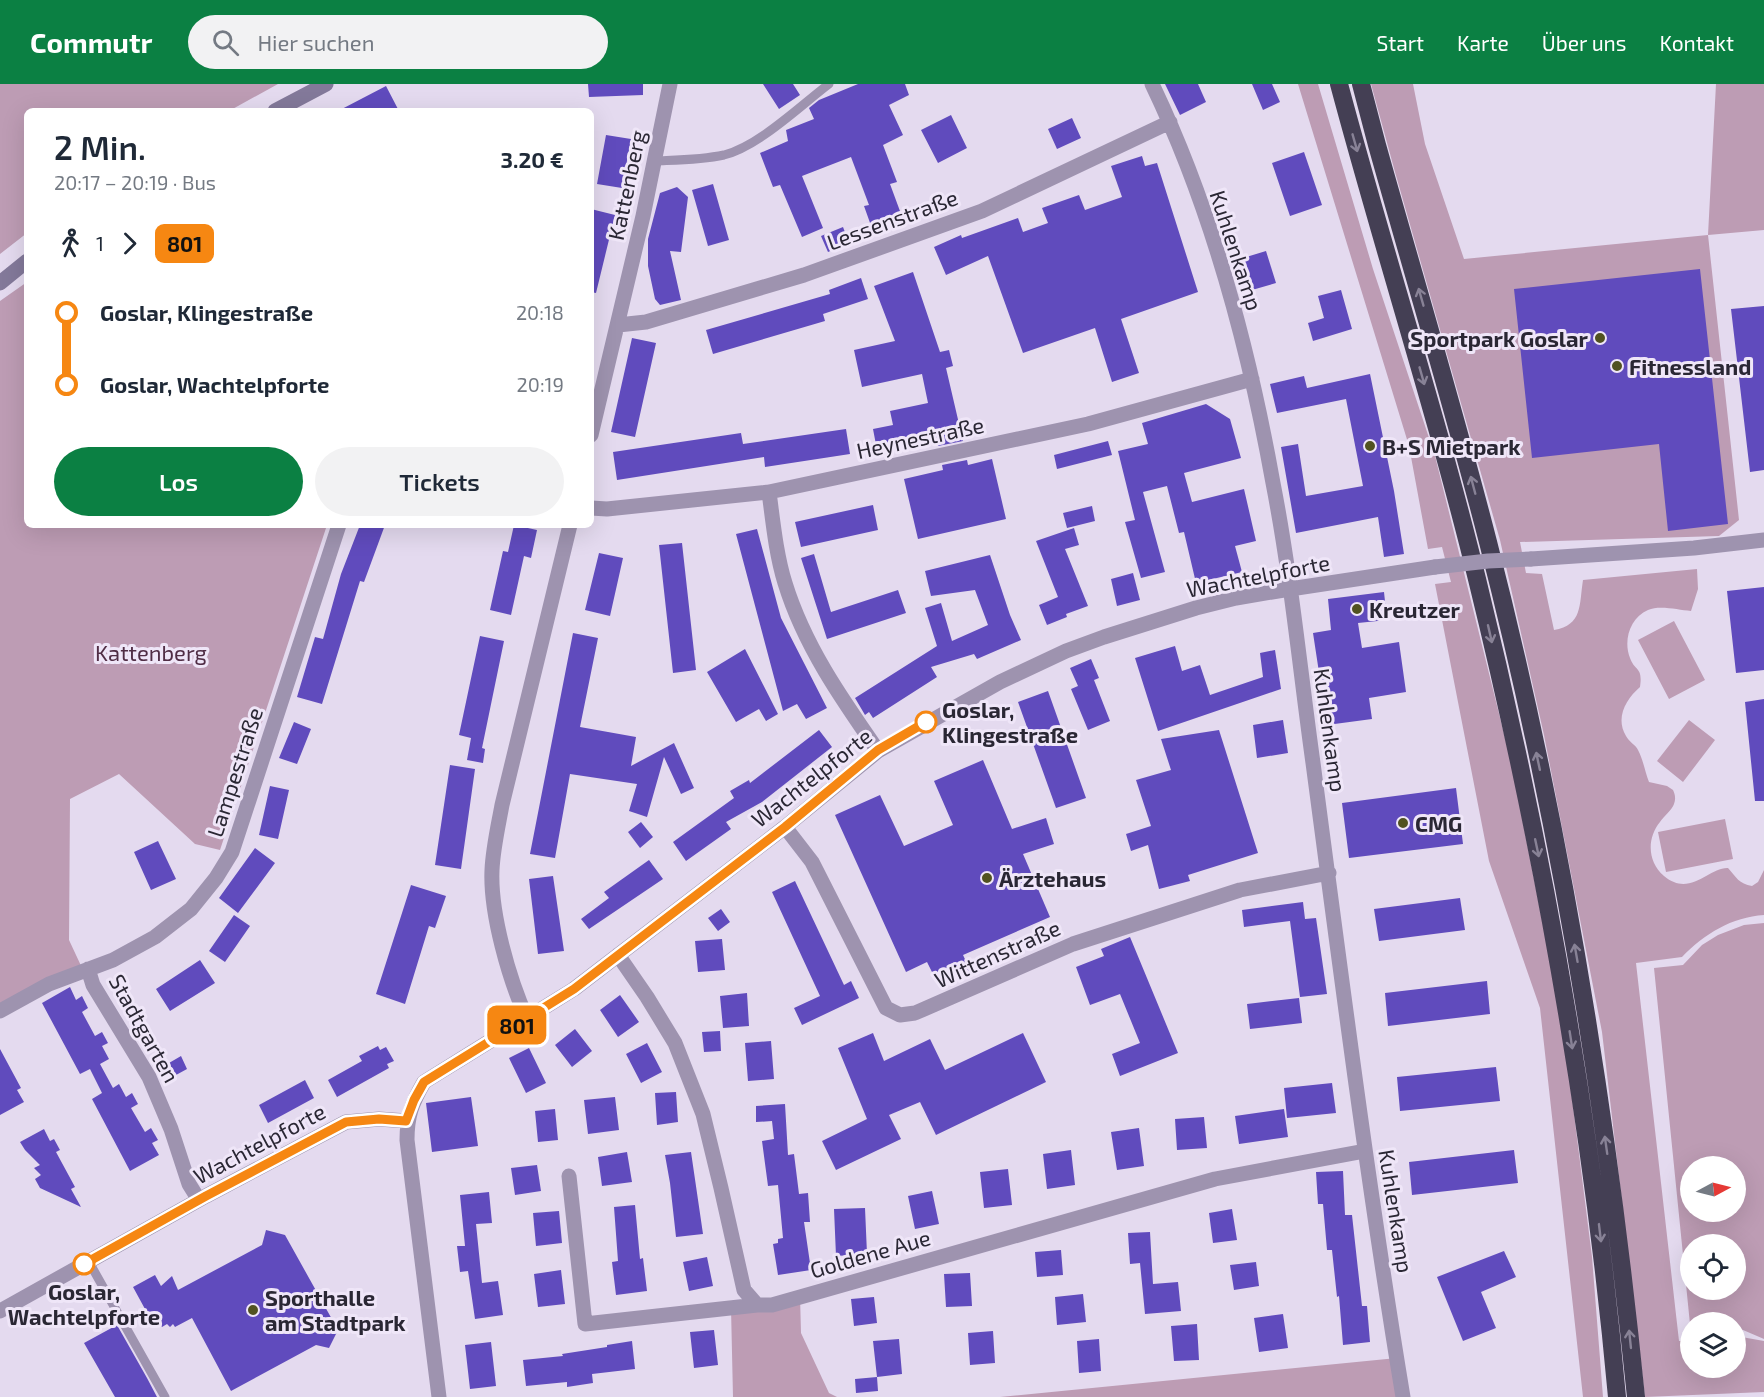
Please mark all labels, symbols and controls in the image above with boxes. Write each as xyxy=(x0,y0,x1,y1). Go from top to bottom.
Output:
search box xyxy=(188,15,608,69)
text: Commutr xyxy=(30,25,152,59)
icon: search xyxy=(209,26,242,59)
text: Hier suchen xyxy=(257,29,374,55)
text: Start xyxy=(1377,30,1424,55)
text: Karte xyxy=(1457,30,1509,55)
text: Über uns xyxy=(1542,30,1627,55)
text: Kontakt xyxy=(1660,30,1734,55)
text: 2 Min. xyxy=(54,127,146,167)
street label: Kattenberg xyxy=(602,128,650,242)
one-way arrow xyxy=(1350,133,1361,152)
text: 3.20 € xyxy=(501,146,564,172)
text: 20:17 – 20:19 · Bus xyxy=(54,170,216,194)
street label: Lessenstraße xyxy=(823,183,961,255)
street label: Kuhlenkamp xyxy=(1205,187,1269,313)
icon: walk xyxy=(54,227,87,260)
icon: forward xyxy=(113,227,146,260)
text: 1 xyxy=(96,231,104,255)
text: 801 xyxy=(167,231,202,256)
one-way arrow xyxy=(1415,288,1426,307)
text: Goslar, Klingestraße xyxy=(100,299,313,325)
text: 20:18 xyxy=(516,300,564,324)
place label: Sportpark Goslar xyxy=(1410,325,1589,351)
marker: Sportpark Goslar xyxy=(1593,331,1607,345)
place label: Fitnessland xyxy=(1629,353,1751,379)
marker: Fitnessland xyxy=(1610,359,1624,373)
one-way arrow xyxy=(1417,366,1428,385)
text: Goslar, Wachtelpforte xyxy=(100,371,329,397)
text: 20:19 xyxy=(517,372,564,396)
street label: Heynestraße xyxy=(854,411,986,463)
place label: B+S Mietpark xyxy=(1382,433,1521,459)
marker: B+S Mietpark xyxy=(1363,439,1377,453)
button: Los xyxy=(54,447,303,516)
button: Tickets xyxy=(315,447,564,516)
one-way arrow xyxy=(1467,476,1478,495)
street label: Wachtelpforte xyxy=(1184,548,1332,602)
place label: Kreutzer xyxy=(1369,596,1461,622)
marker: Kreutzer xyxy=(1350,602,1364,616)
one-way arrow xyxy=(1485,624,1497,643)
park label: Kattenberg xyxy=(95,639,207,665)
street label: Kuhlenkamp xyxy=(1309,666,1353,794)
place label: Goslar, Klingestraße xyxy=(942,696,1078,747)
street label: Lampestraße xyxy=(201,704,267,840)
marker: Goslar, Klingestraße xyxy=(915,711,937,733)
street label: Wachtelpforte xyxy=(746,722,876,832)
one-way arrow xyxy=(1532,752,1543,772)
place label: CMG xyxy=(1415,810,1462,836)
marker: CMG xyxy=(1396,816,1410,830)
one-way arrow xyxy=(1532,838,1543,857)
place label: Ärztehaus xyxy=(999,865,1106,891)
marker: Ärztehaus xyxy=(980,871,994,885)
street label: Wittenstraße xyxy=(930,914,1064,992)
one-way arrow xyxy=(1570,943,1581,963)
street label: Stadtgarten xyxy=(105,969,185,1087)
line badge: 801 xyxy=(482,1006,552,1044)
text: 801 xyxy=(499,1013,535,1038)
one-way arrow xyxy=(1566,1030,1577,1049)
street label: Wachtelpforte xyxy=(189,1097,329,1189)
one-way arrow xyxy=(1600,1136,1611,1156)
street label: Kuhlenkamp xyxy=(1374,1147,1420,1275)
north arrow xyxy=(1680,1156,1746,1222)
map controls xyxy=(1680,1156,1746,1378)
one-way arrow xyxy=(1594,1222,1605,1242)
street label: Goldene Aue xyxy=(807,1223,933,1283)
button: locate xyxy=(1680,1234,1746,1300)
marker: Goslar, Wachtelpforte xyxy=(73,1253,95,1275)
place label: Goslar, Wachtelpforte xyxy=(8,1278,160,1329)
place label: Sporthalle am Stadtpark xyxy=(265,1284,406,1335)
marker: Sporthalle am Stadtpark xyxy=(246,1303,260,1317)
button: layers xyxy=(1680,1312,1746,1378)
one-way arrow xyxy=(1624,1329,1635,1349)

